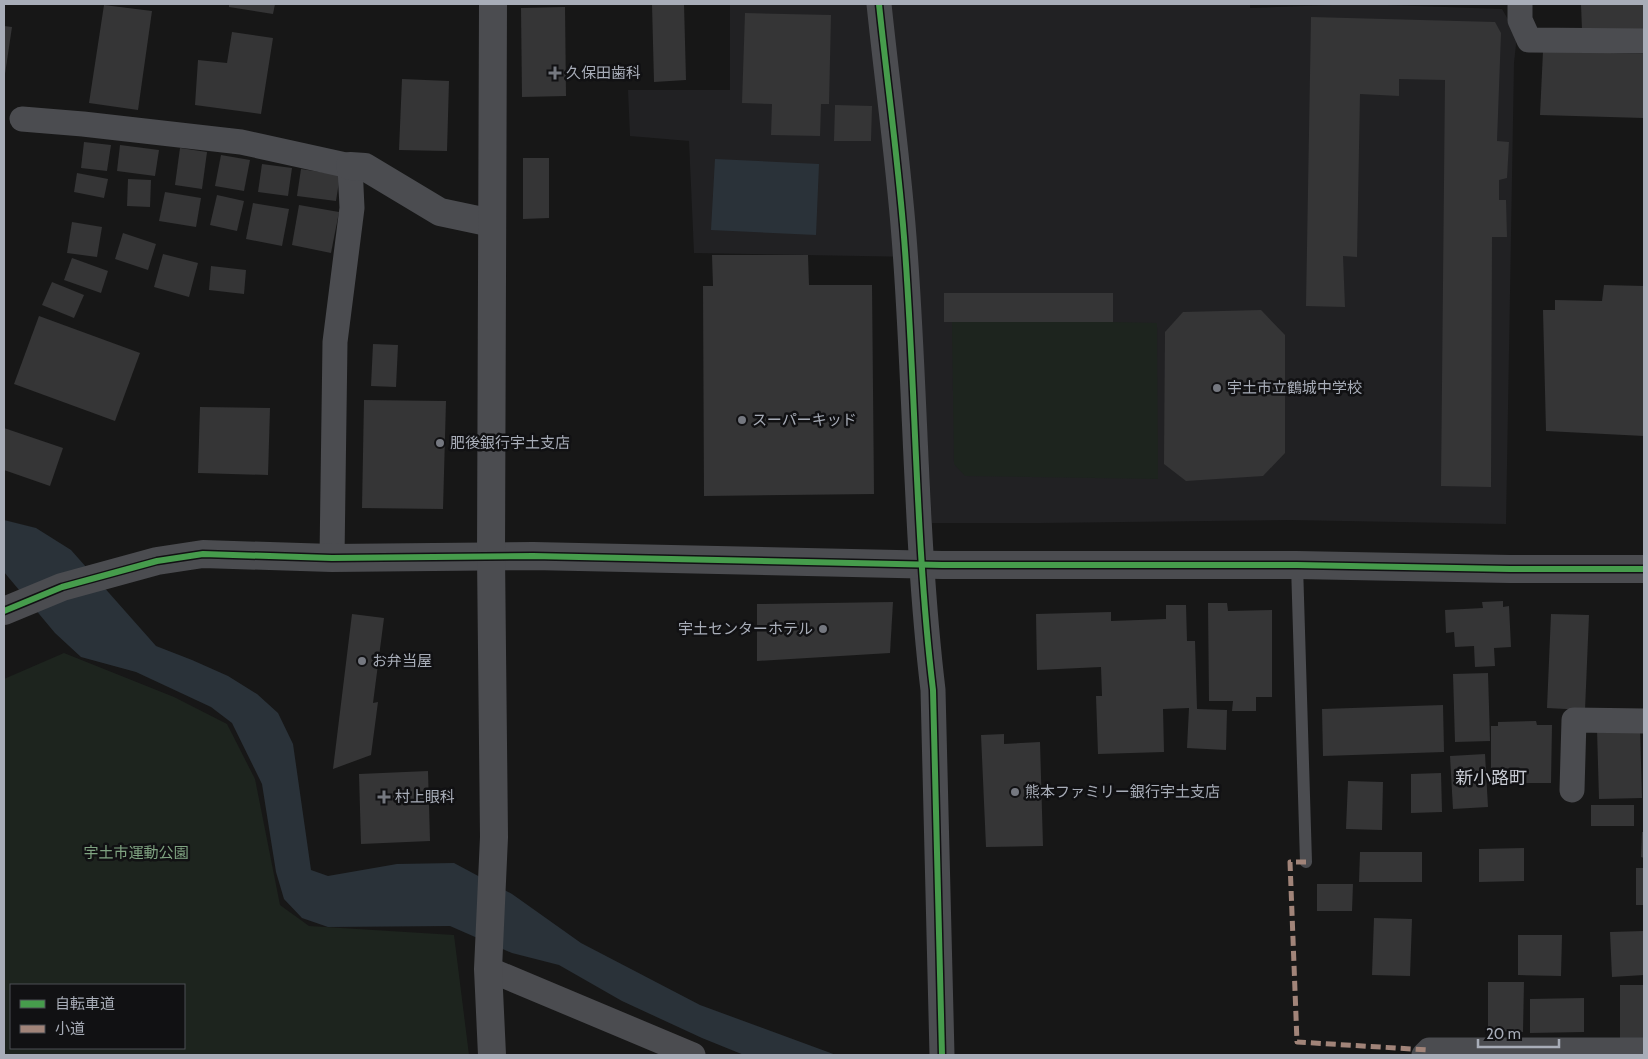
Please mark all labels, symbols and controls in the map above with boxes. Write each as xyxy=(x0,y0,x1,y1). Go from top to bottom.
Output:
place label: 久保田歯科 xyxy=(566,64,641,82)
marker: 久保田歯科 xyxy=(548,66,562,80)
place label: 宇土市立鶴城中学校 xyxy=(1227,379,1362,397)
marker: 宇土市立鶴城中学校 xyxy=(1211,382,1223,394)
place label: スーパーキッド xyxy=(752,411,857,429)
marker: スーパーキッド xyxy=(736,414,748,426)
place label: 肥後銀行宇土支店 xyxy=(450,434,570,452)
marker: 肥後銀行宇土支店 xyxy=(434,437,446,449)
place label: 宇土センターホテル xyxy=(678,620,813,638)
marker: 宇土センターホテル xyxy=(817,623,829,635)
place label: お弁当屋 xyxy=(372,652,432,670)
marker: お弁当屋 xyxy=(356,655,368,667)
district label: 新小路町 xyxy=(1455,767,1527,789)
place label: 熊本ファミリー銀行宇土支店 xyxy=(1025,783,1220,801)
marker: 熊本ファミリー銀行宇土支店 xyxy=(1009,786,1021,798)
place label: 村上眼科 xyxy=(395,788,455,806)
marker: 村上眼科 xyxy=(377,790,391,804)
park label: 宇土市運動公園 xyxy=(83,844,189,862)
legend xyxy=(10,984,185,1049)
text: 自転車道 xyxy=(55,995,115,1013)
scale bar xyxy=(1478,1016,1559,1048)
text: 小道 xyxy=(55,1020,85,1038)
text: 20 m xyxy=(1486,1025,1521,1043)

